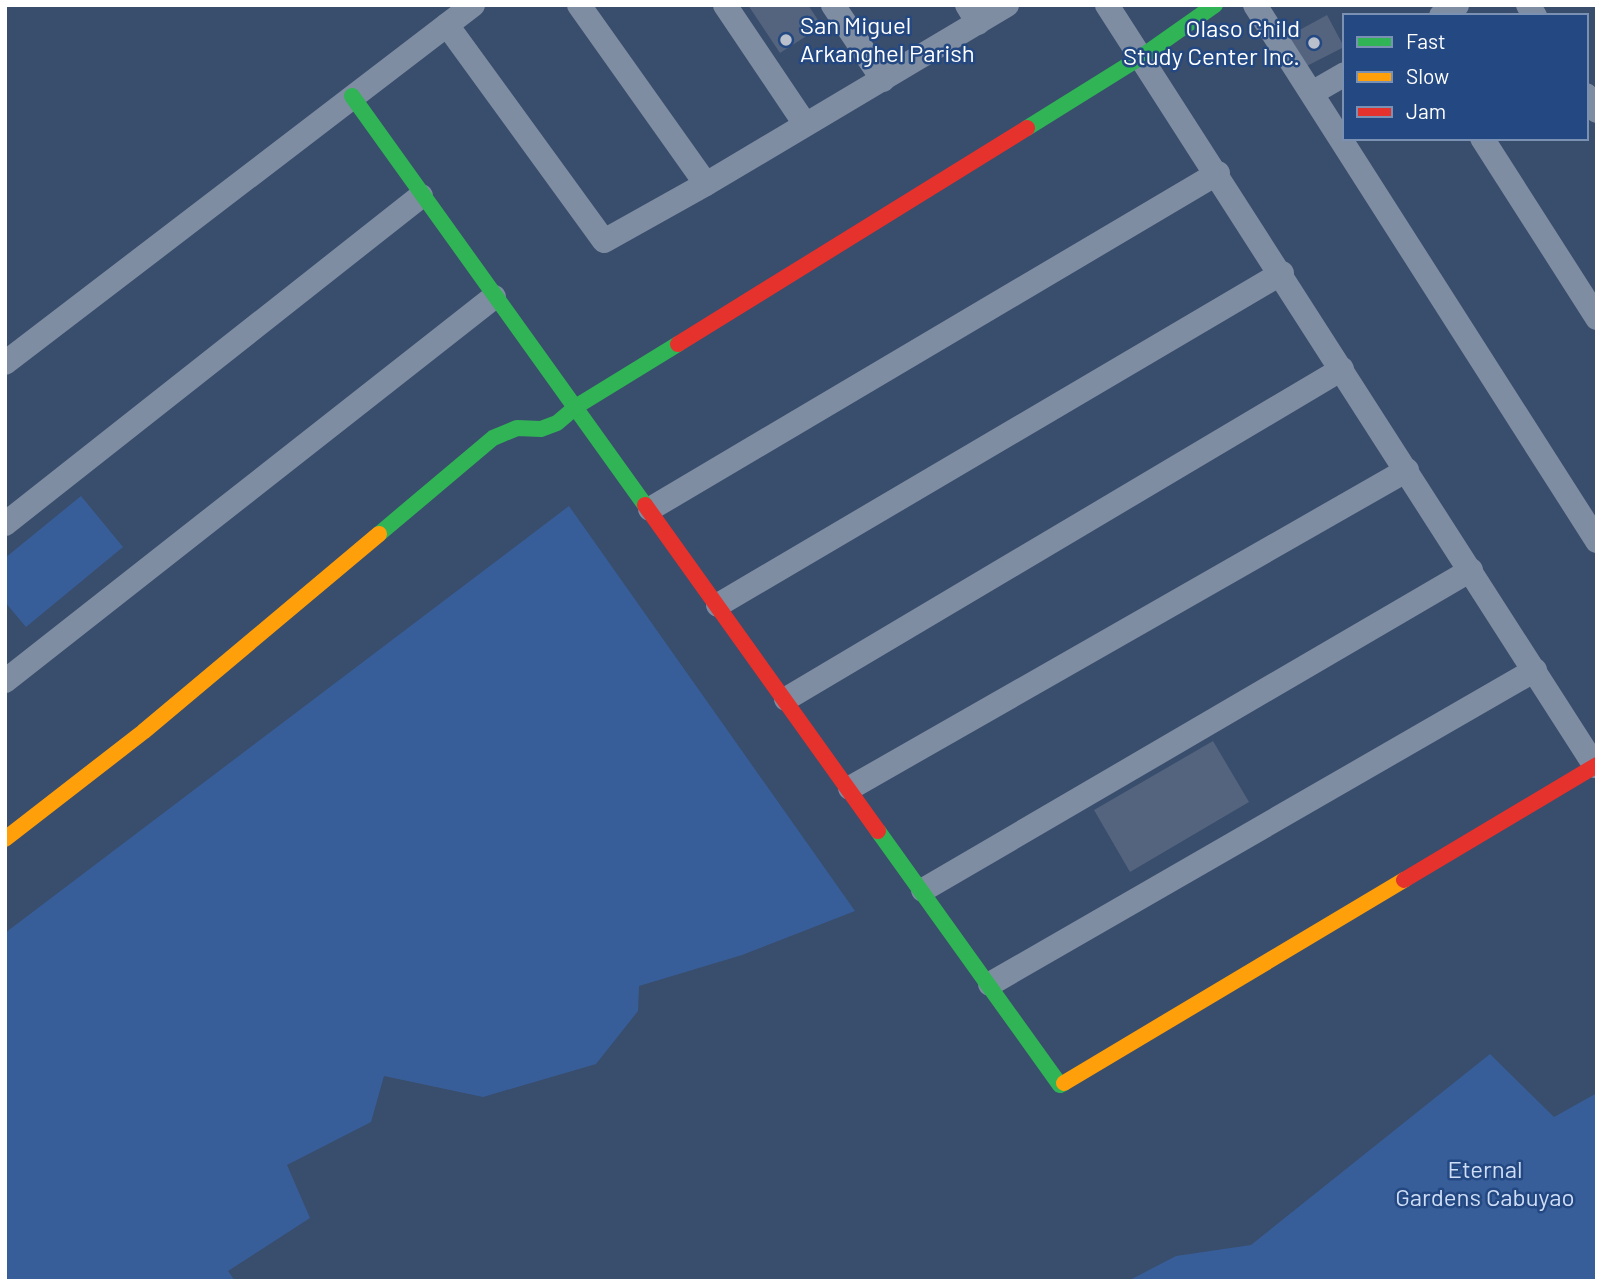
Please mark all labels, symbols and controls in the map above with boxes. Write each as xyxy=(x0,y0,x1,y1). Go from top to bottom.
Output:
place label: San Miguel Arkanghel Parish xyxy=(800,10,975,67)
place label: Olaso Child Study Center Inc. xyxy=(1123,13,1300,70)
legend xyxy=(1343,14,1588,140)
text: Fast xyxy=(1406,28,1446,53)
marker: San Miguel Arkanghel Parish xyxy=(778,32,794,48)
marker: Olaso Child Study Center Inc. xyxy=(1306,35,1322,51)
text: Slow xyxy=(1406,63,1449,88)
text: Jam xyxy=(1406,98,1446,123)
park label: Eternal Gardens Cabuyao xyxy=(1395,1154,1575,1211)

